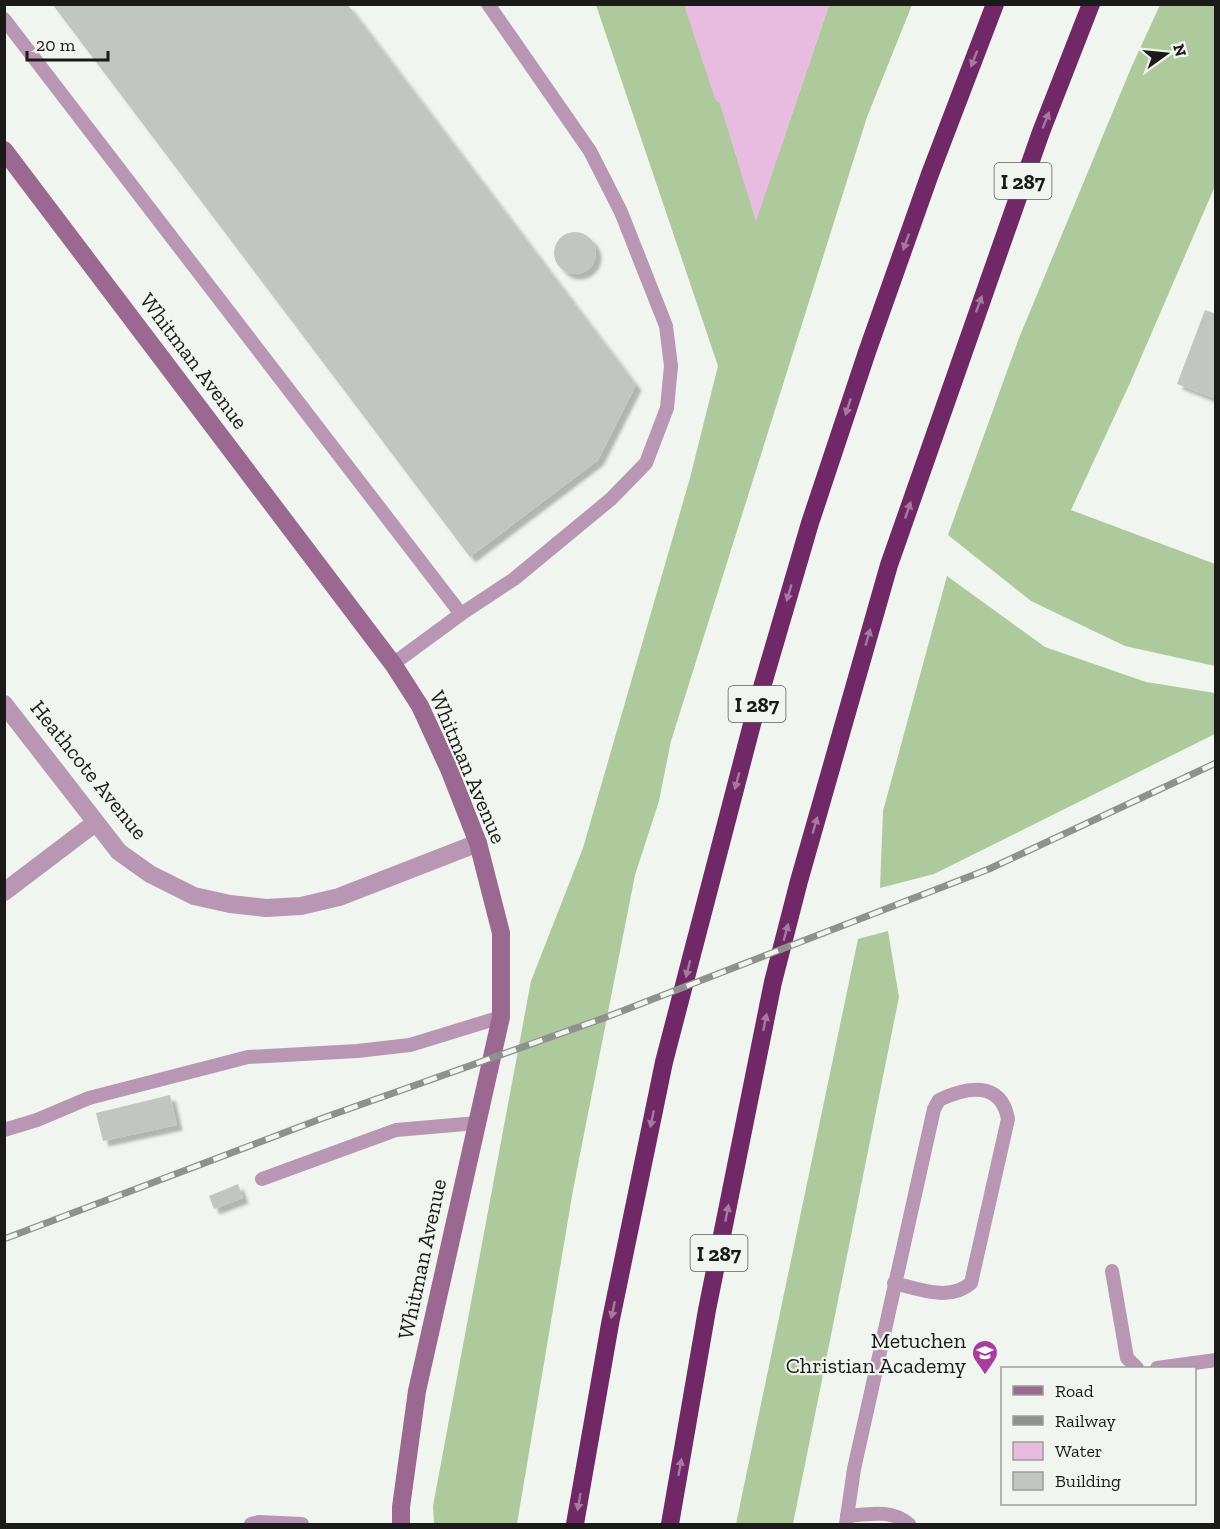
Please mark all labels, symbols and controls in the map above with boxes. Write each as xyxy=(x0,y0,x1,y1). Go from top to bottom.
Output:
scale bar xyxy=(27,24,108,62)
north arrow xyxy=(1136,24,1196,84)
text: 20 m xyxy=(36,34,76,56)
text: N xyxy=(1169,42,1191,59)
one-way arrow xyxy=(969,50,978,68)
one-way arrow xyxy=(1041,111,1051,129)
road number: I 287 xyxy=(994,163,1052,199)
one-way arrow xyxy=(900,233,910,251)
street label: Whitman Avenue xyxy=(134,288,254,434)
one-way arrow xyxy=(975,294,985,312)
one-way arrow xyxy=(843,398,852,416)
one-way arrow xyxy=(903,501,913,519)
one-way arrow xyxy=(784,584,793,602)
one-way arrow xyxy=(864,628,873,646)
street label: Whitman Avenue xyxy=(424,686,512,848)
road number: I 287 xyxy=(728,686,786,722)
street label: Heathcote Avenue xyxy=(25,695,153,845)
one-way arrow xyxy=(731,772,741,790)
one-way arrow xyxy=(811,816,820,834)
one-way arrow xyxy=(782,922,791,940)
one-way arrow xyxy=(682,960,692,979)
one-way arrow xyxy=(761,1012,770,1031)
one-way arrow xyxy=(647,1110,657,1128)
street label: Whitman Avenue xyxy=(392,1176,452,1342)
one-way arrow xyxy=(723,1203,732,1222)
road number: I 287 xyxy=(690,1235,748,1271)
one-way arrow xyxy=(607,1301,617,1319)
place label: Metuchen Christian Academy xyxy=(786,1327,967,1379)
school or university icon: Metuchen Christian Academy xyxy=(970,1338,1000,1376)
legend xyxy=(1001,1367,1196,1505)
text: Road xyxy=(1055,1380,1094,1402)
text: Railway xyxy=(1055,1410,1117,1432)
text: Water xyxy=(1055,1440,1102,1462)
one-way arrow xyxy=(676,1457,685,1476)
text: Building xyxy=(1055,1470,1121,1492)
one-way arrow xyxy=(575,1493,584,1512)

